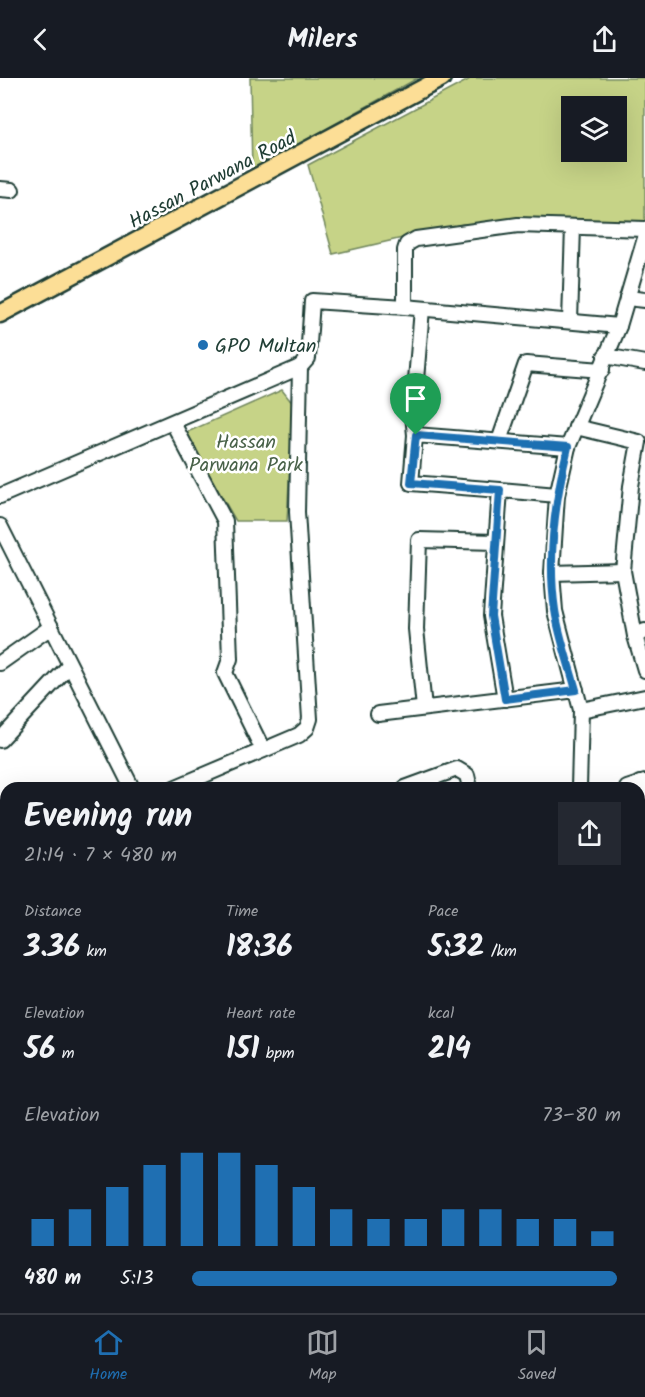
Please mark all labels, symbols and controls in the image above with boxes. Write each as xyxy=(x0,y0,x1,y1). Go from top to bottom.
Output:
text: Milers xyxy=(287,18,358,61)
icon: back xyxy=(24,23,57,56)
icon: share xyxy=(588,23,621,56)
map controls xyxy=(561,96,627,162)
button: layers xyxy=(561,96,627,162)
street label: Hassan Parwana Road xyxy=(123,123,303,238)
place label: GPO Multan xyxy=(215,331,316,363)
marker: GPO Multan xyxy=(196,338,210,352)
pin xyxy=(390,373,441,435)
icon: arrive xyxy=(399,382,432,415)
park label: Hassan Parwana Park xyxy=(189,427,304,482)
text: Evening run xyxy=(24,791,192,844)
button: share xyxy=(558,802,621,865)
text: 21:14 · 7 × 480 m xyxy=(24,840,177,872)
text: Distance xyxy=(24,899,82,924)
text: Time xyxy=(226,899,258,924)
text: Pace xyxy=(428,899,459,924)
text: 3.36 xyxy=(24,924,80,972)
text: 18:36 xyxy=(226,924,293,972)
text: 5:32 xyxy=(428,924,484,972)
text: km xyxy=(80,939,107,964)
text: /km xyxy=(484,939,517,964)
text: Elevation xyxy=(24,1001,85,1026)
text: Heart rate xyxy=(226,1001,296,1026)
text: kcal xyxy=(428,1001,454,1026)
text: 56 xyxy=(24,1026,55,1074)
text: 151 xyxy=(226,1026,259,1074)
text: 214 xyxy=(428,1026,471,1074)
text: m xyxy=(55,1041,75,1066)
text: bpm xyxy=(259,1041,295,1066)
text: Elevation xyxy=(24,1100,100,1132)
text: 73–80 m xyxy=(542,1100,621,1132)
text: 480 m xyxy=(24,1263,81,1295)
text: 5:13 xyxy=(120,1263,153,1295)
tab: Home xyxy=(89,1326,127,1387)
tab: Map xyxy=(306,1326,339,1387)
tab: Saved xyxy=(518,1326,556,1387)

